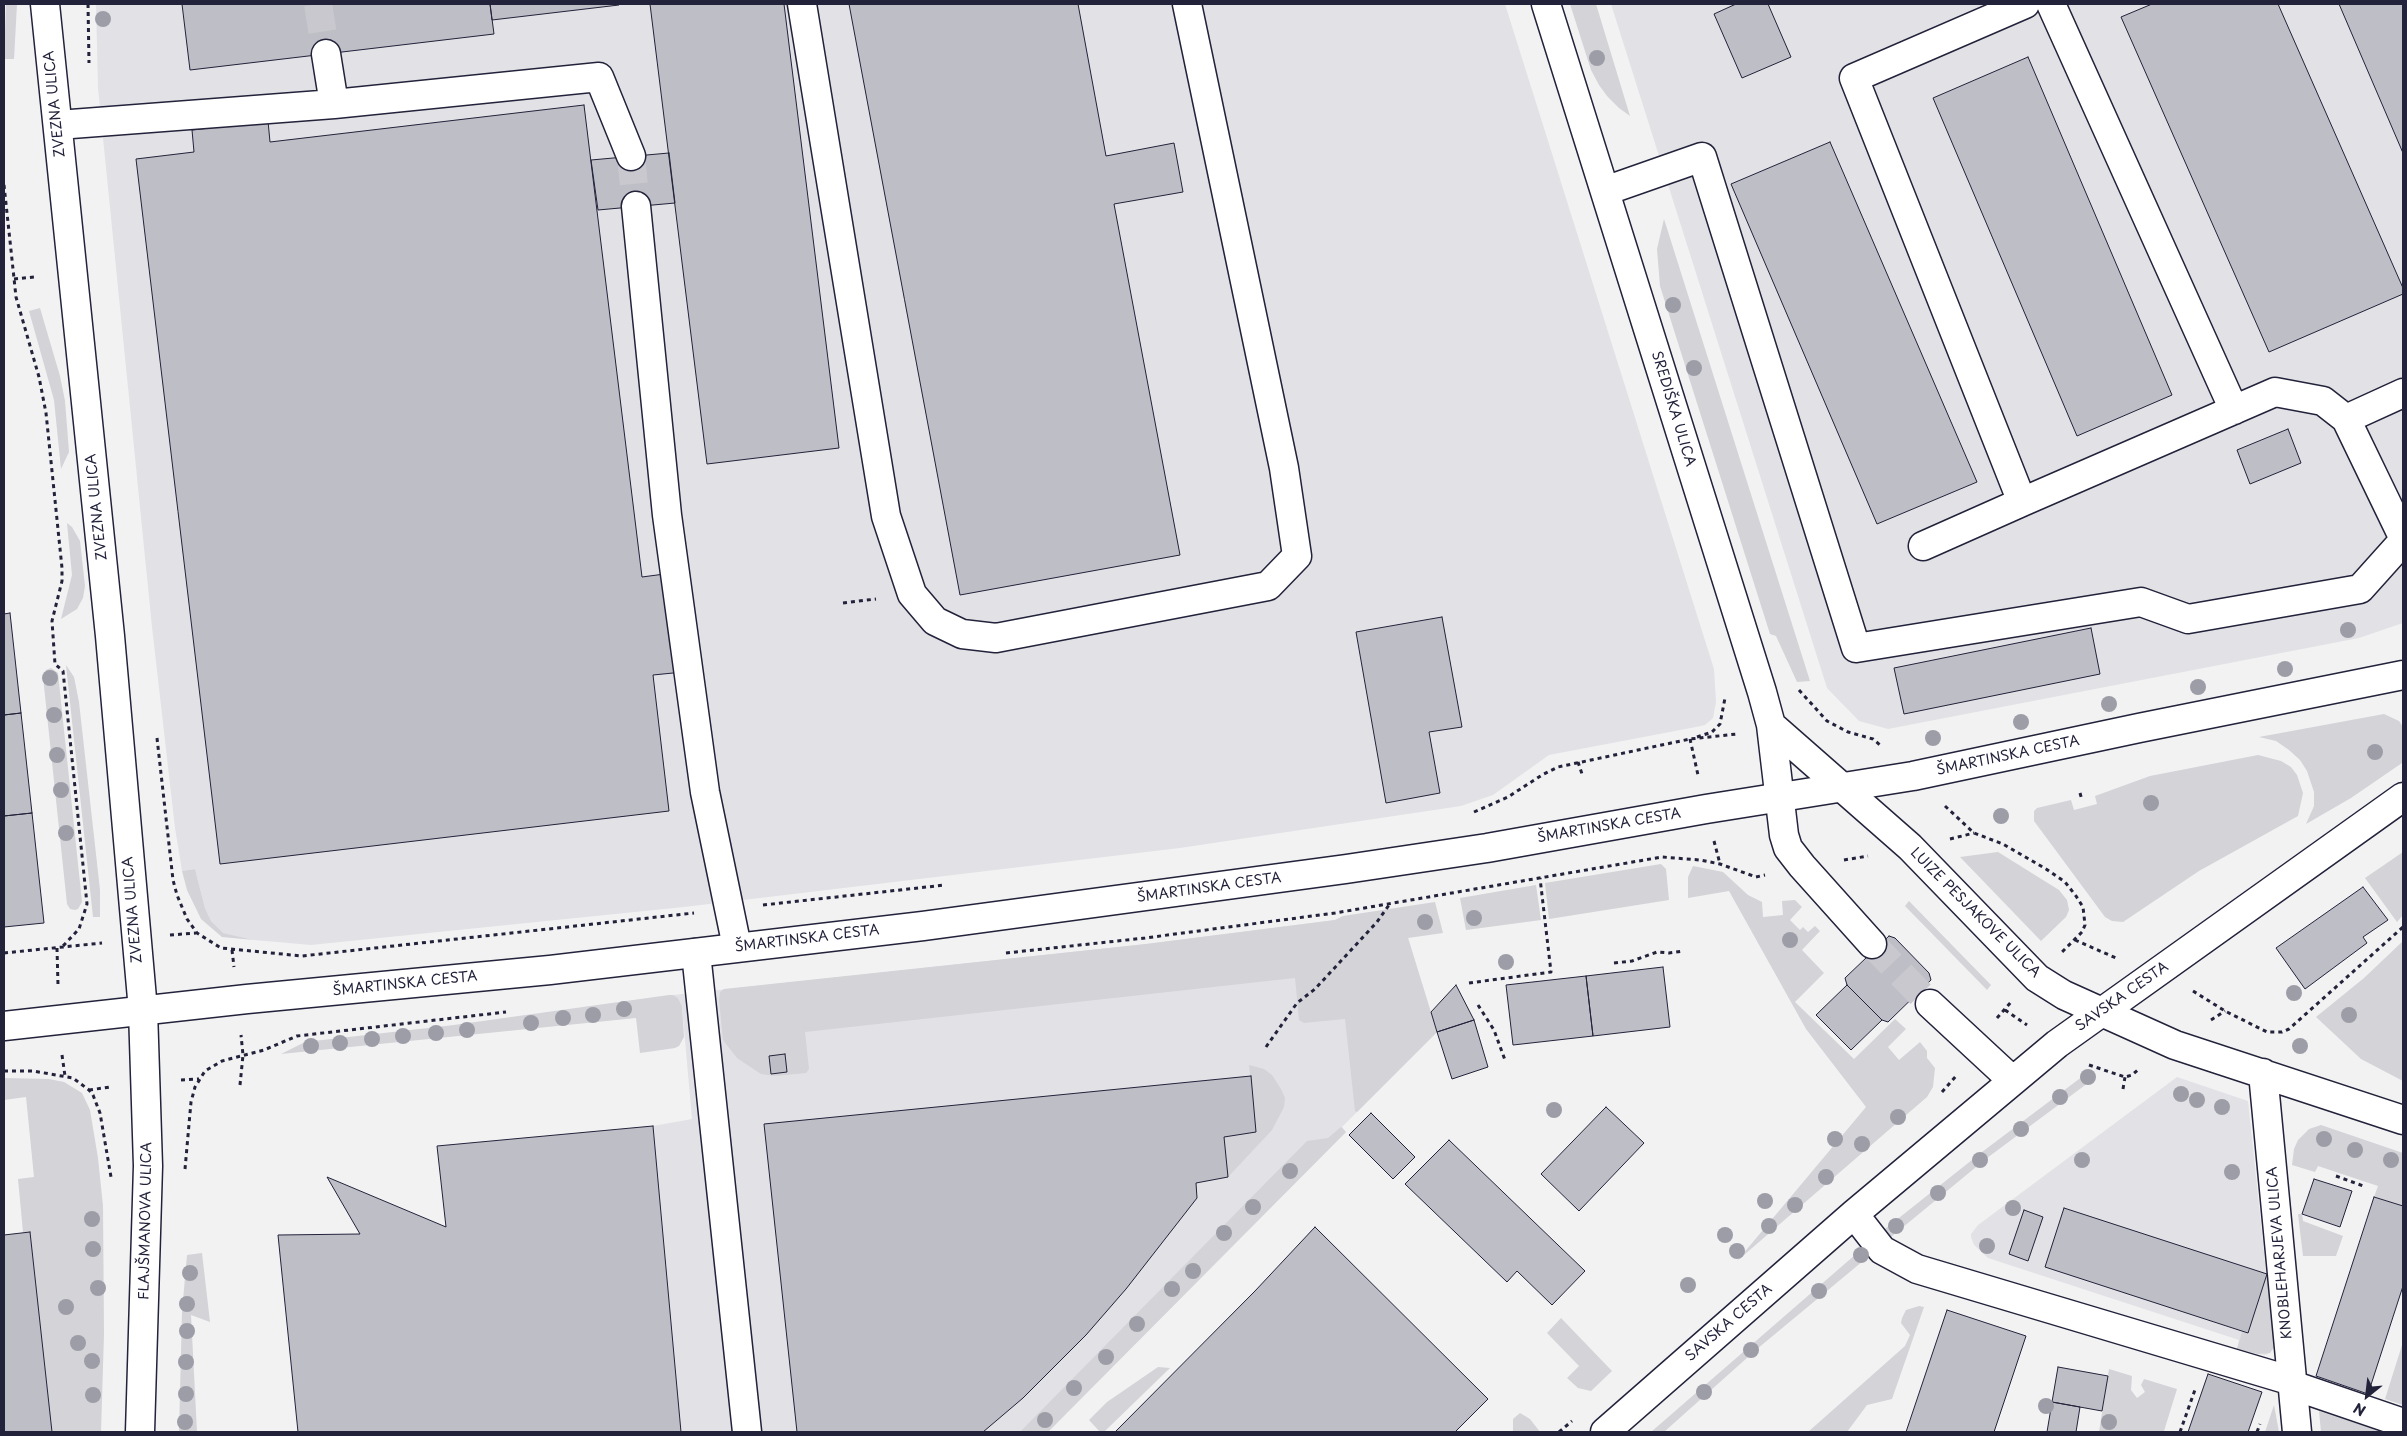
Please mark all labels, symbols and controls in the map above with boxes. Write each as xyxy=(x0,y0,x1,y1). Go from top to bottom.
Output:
street label: ZVEZNA ULICA xyxy=(41,50,69,158)
street label: SREDIŠKA ULICA xyxy=(1647,349,1699,469)
street label: ZVEZNA ULICA xyxy=(83,453,111,561)
street label: ŠMARTINSKA CESTA xyxy=(1935,733,2081,779)
street label: ŠMARTINSKA CESTA xyxy=(1536,805,1682,847)
street label: LUIZE PESJAKOVE ULICA xyxy=(1907,845,2043,981)
street label: ZVEZNA ULICA xyxy=(120,856,146,964)
street label: ŠMARTINSKA CESTA xyxy=(1136,870,1282,906)
street label: ŠMARTINSKA CESTA xyxy=(734,922,880,956)
street label: SAVSKA CESTA xyxy=(2072,959,2172,1035)
street label: ŠMARTINSKA CESTA xyxy=(332,968,478,1000)
street label: FLAJŠMANOVA ULICA xyxy=(136,1142,156,1300)
street label: KNOBLEHARJEVA ULICA xyxy=(2264,1166,2296,1340)
street label: SAVSKA CESTA xyxy=(1682,1281,1776,1365)
north arrow xyxy=(2342,1371,2392,1421)
text: N xyxy=(2350,1398,2369,1421)

